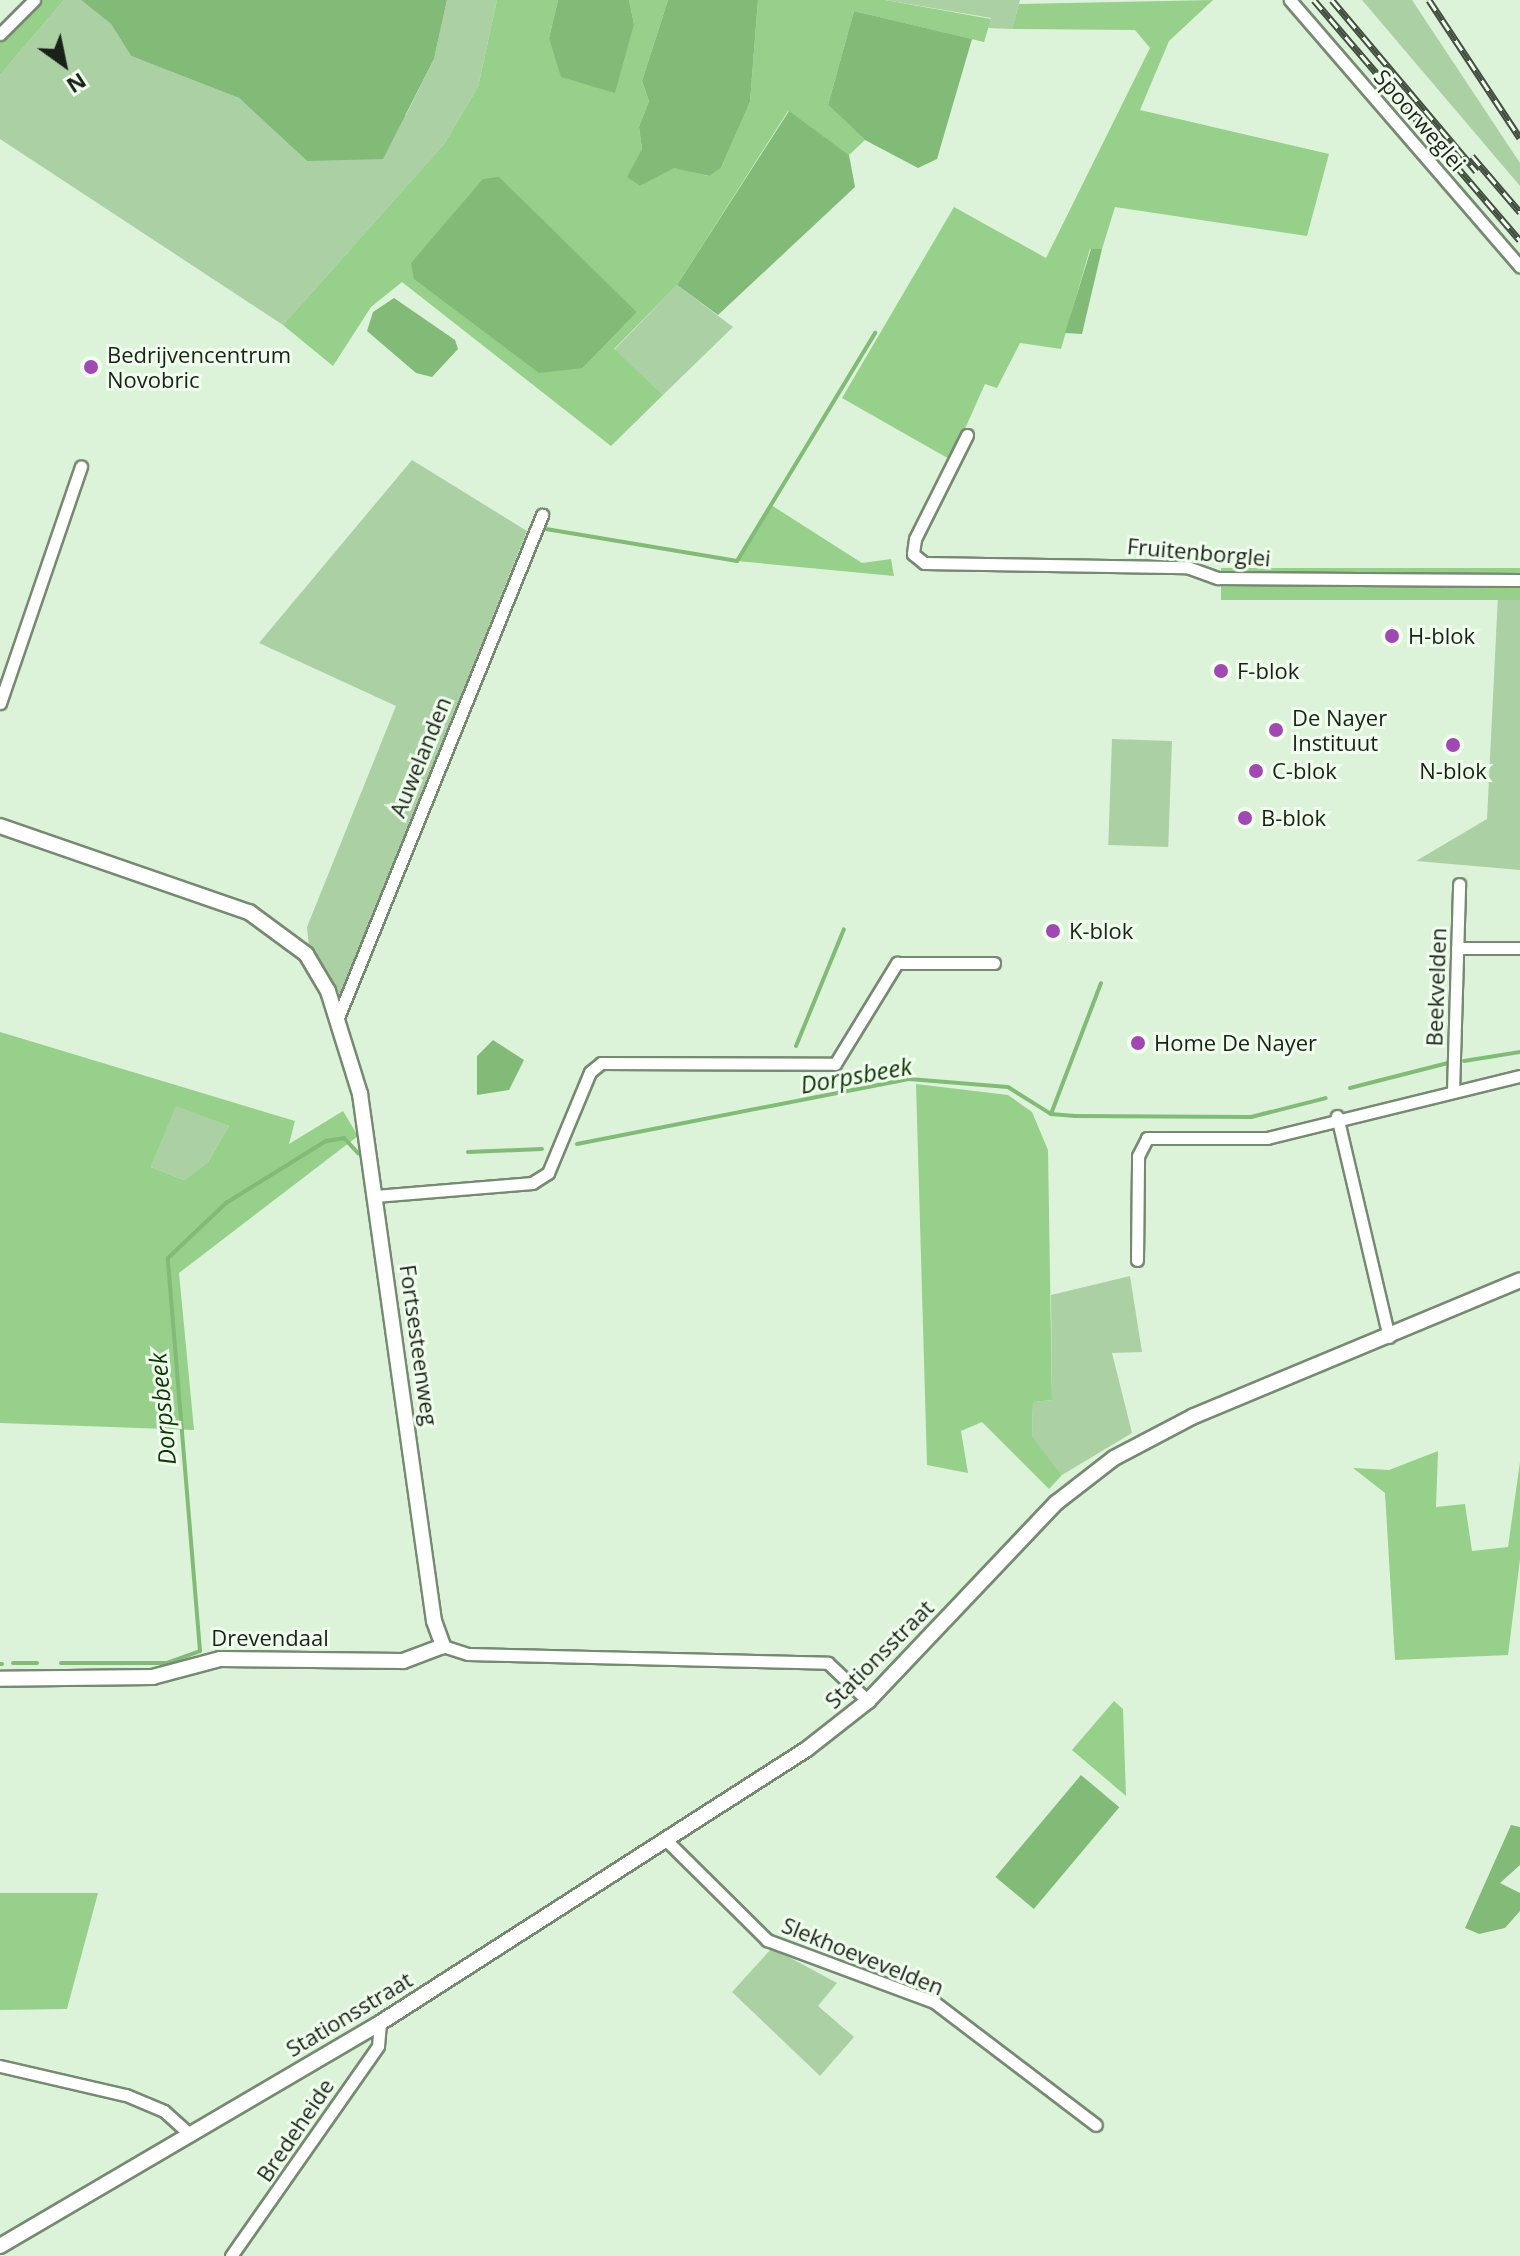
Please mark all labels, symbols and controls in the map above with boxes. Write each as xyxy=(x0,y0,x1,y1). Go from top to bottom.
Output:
north arrow xyxy=(24,24,104,104)
street label: Spoorweglei xyxy=(1369,64,1471,176)
text: N xyxy=(61,67,93,102)
place label: Bedrijvencentrum Novobric xyxy=(107,341,291,392)
marker: Bedrijvencentrum Novobric xyxy=(82,358,100,376)
street label: Fruitenborglei xyxy=(1126,533,1272,571)
place label: H-blok xyxy=(1408,623,1475,649)
marker: H-blok xyxy=(1383,627,1401,645)
place label: F-blok xyxy=(1237,658,1299,684)
marker: F-blok xyxy=(1212,662,1230,680)
street label: Auwelanden xyxy=(384,693,456,821)
place label: De Nayer Instituut xyxy=(1292,704,1387,756)
marker: De Nayer Instituut xyxy=(1267,721,1285,739)
marker: N-blok xyxy=(1444,736,1462,754)
place label: C-blok xyxy=(1272,758,1337,784)
place label: N-blok xyxy=(1419,758,1487,784)
marker: C-blok xyxy=(1247,762,1265,780)
place label: B-blok xyxy=(1261,805,1326,831)
marker: B-blok xyxy=(1236,809,1254,827)
place label: K-blok xyxy=(1069,918,1133,944)
marker: K-blok xyxy=(1044,922,1062,940)
street label: Beekvelden xyxy=(1421,927,1451,1047)
place label: Home De Nayer xyxy=(1154,1030,1317,1056)
marker: Home De Nayer xyxy=(1129,1034,1147,1052)
water label: Dorpsbeek xyxy=(798,1051,914,1099)
street label: Fortsesteenweg xyxy=(395,1263,443,1427)
water label: Dorpsbeek xyxy=(143,1352,181,1466)
street label: Stationsstraat xyxy=(819,1594,939,1714)
street label: Drevendaal xyxy=(211,1625,329,1651)
street label: Slekhoevevelden xyxy=(778,1912,948,2000)
street label: Stationsstraat xyxy=(281,1966,417,2062)
street label: Bredeheide xyxy=(251,2073,339,2187)

